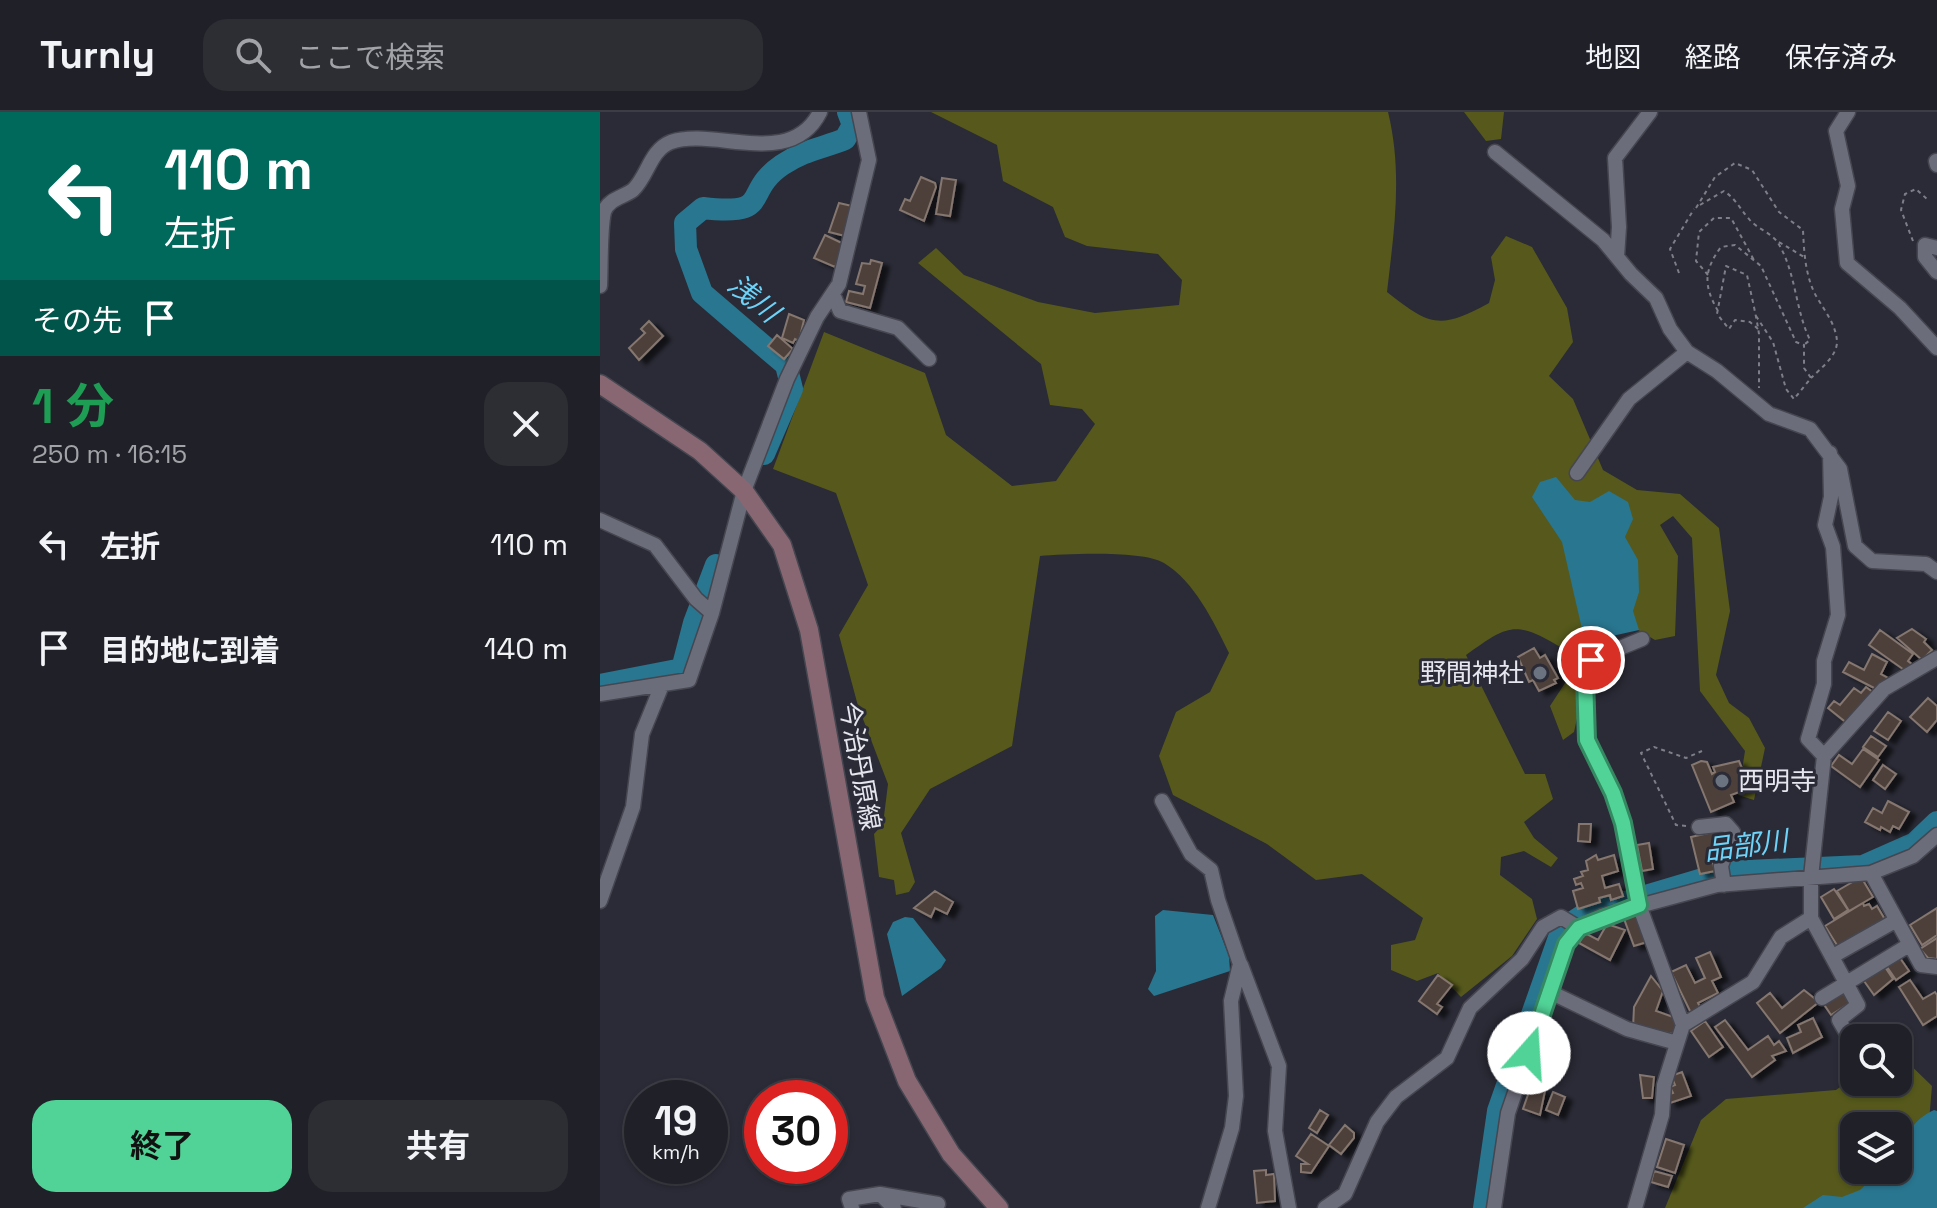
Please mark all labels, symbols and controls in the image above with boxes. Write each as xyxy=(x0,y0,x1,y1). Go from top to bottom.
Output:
search box xyxy=(203,19,763,91)
text: Turnly xyxy=(40,31,155,79)
icon: search xyxy=(231,33,275,77)
text: ここで検索 xyxy=(295,38,445,77)
text: 地図 xyxy=(1585,39,1641,75)
text: 経路 xyxy=(1685,39,1741,75)
text: 保存済み xyxy=(1785,39,1897,75)
text: 110 m xyxy=(164,134,313,205)
icon: left xyxy=(32,144,136,248)
text: 左折 xyxy=(164,211,236,257)
water label: 浅川 xyxy=(721,266,789,332)
icon: arrive xyxy=(138,296,182,340)
text: その先 xyxy=(32,301,122,340)
text: 1 分 xyxy=(32,376,114,437)
button: close xyxy=(484,382,568,466)
text: 250 m · 16:15 xyxy=(32,437,187,471)
icon: left xyxy=(32,522,76,566)
text: 110 m xyxy=(490,525,568,564)
text: 左折 xyxy=(100,527,160,566)
icon: arrive xyxy=(32,626,76,670)
pin xyxy=(1557,626,1625,694)
text: 140 m xyxy=(484,629,568,668)
text: 目的地に到着 xyxy=(100,631,280,670)
icon: arrive xyxy=(1569,638,1613,682)
place label: 野間神社 xyxy=(1420,656,1524,690)
marker: 野間神社 xyxy=(1531,664,1549,682)
street label: 今治丹原線 xyxy=(832,699,888,833)
place label: 西明寺 xyxy=(1738,764,1816,798)
marker: 西明寺 xyxy=(1713,772,1731,790)
water label: 品部川 xyxy=(1702,822,1793,868)
position arrow xyxy=(1487,1011,1571,1095)
map controls xyxy=(1840,1024,1912,1184)
button: search xyxy=(1840,1024,1912,1096)
speed limit sign: 30 xyxy=(744,1080,848,1184)
text: 19 xyxy=(655,1096,697,1147)
button: 終了 xyxy=(32,1100,292,1192)
button: 共有 xyxy=(308,1100,568,1192)
button: layers xyxy=(1840,1112,1912,1184)
text: km/h xyxy=(652,1139,700,1165)

